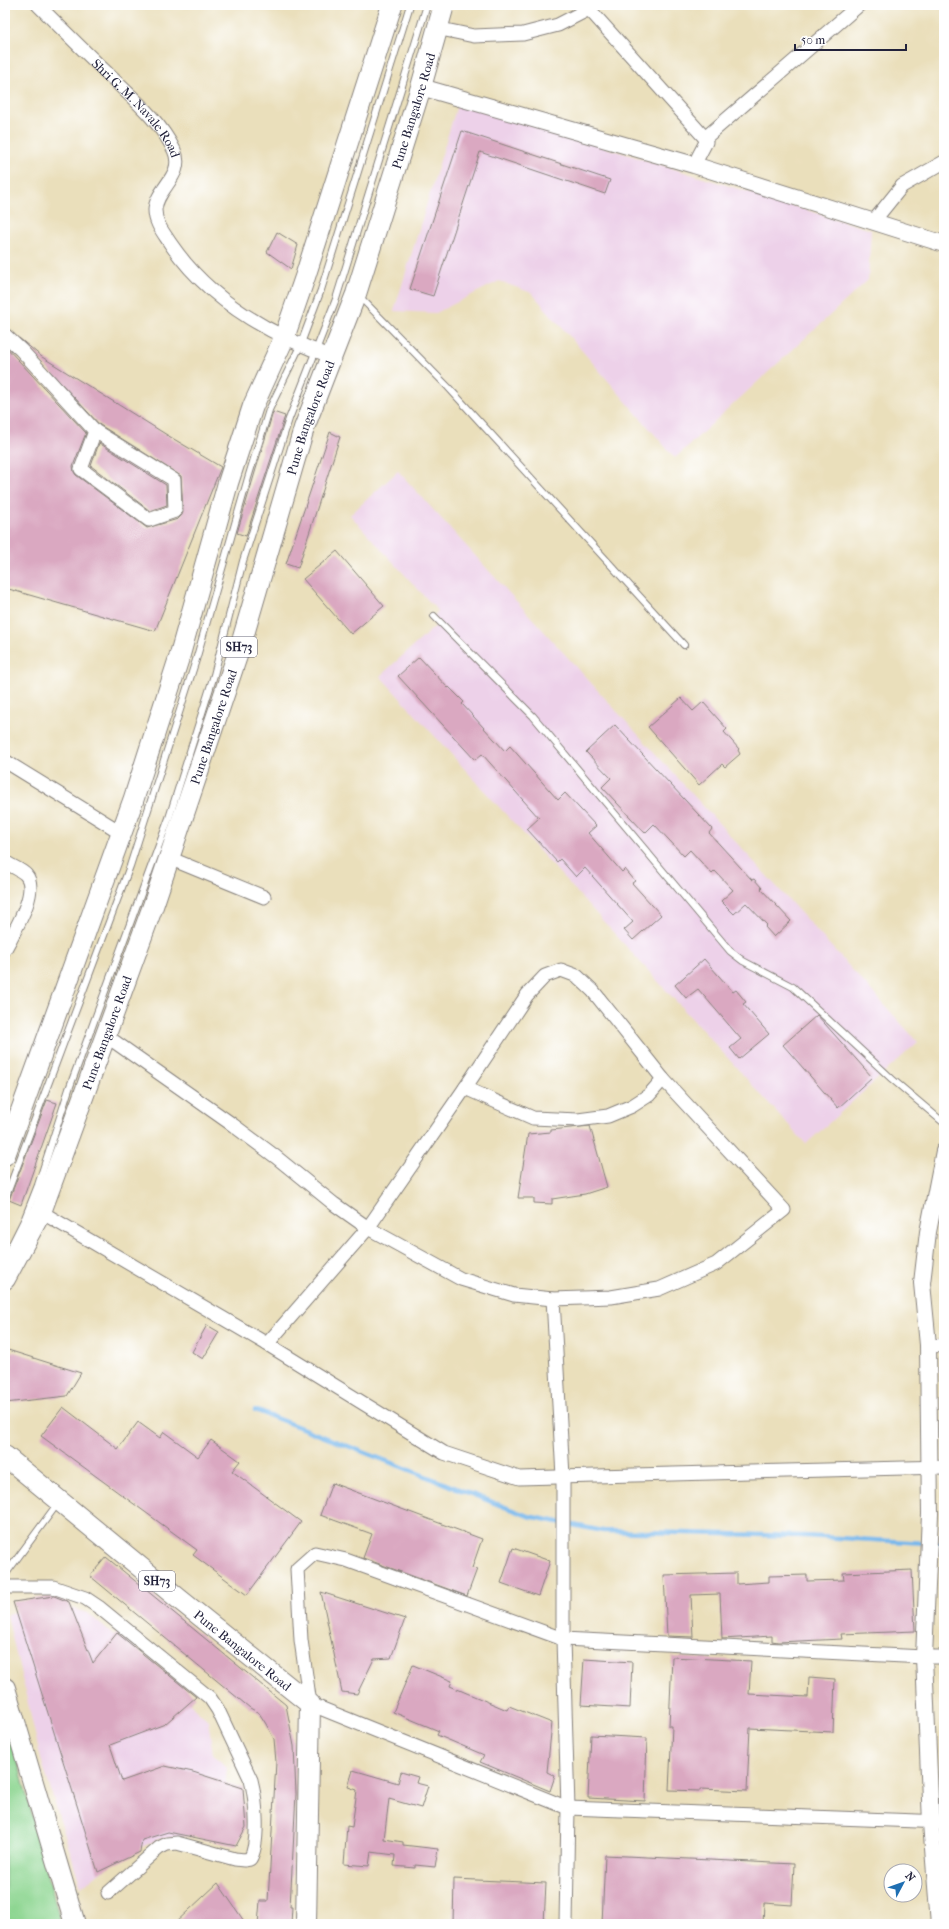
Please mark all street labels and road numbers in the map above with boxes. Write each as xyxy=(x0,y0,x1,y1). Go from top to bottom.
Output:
street label: Pune Bangalore Road xyxy=(389,50,438,171)
street label: Shri G. M. Navale Road xyxy=(89,56,183,160)
street label: Pune Bangalore Road xyxy=(284,357,338,477)
road number: SH73 xyxy=(221,637,257,657)
street label: Pune Bangalore Road xyxy=(187,666,240,786)
street label: Pune Bangalore Road xyxy=(79,973,135,1092)
road number: SH73 xyxy=(139,1571,175,1591)
street label: Pune Bangalore Road xyxy=(191,1607,295,1695)

